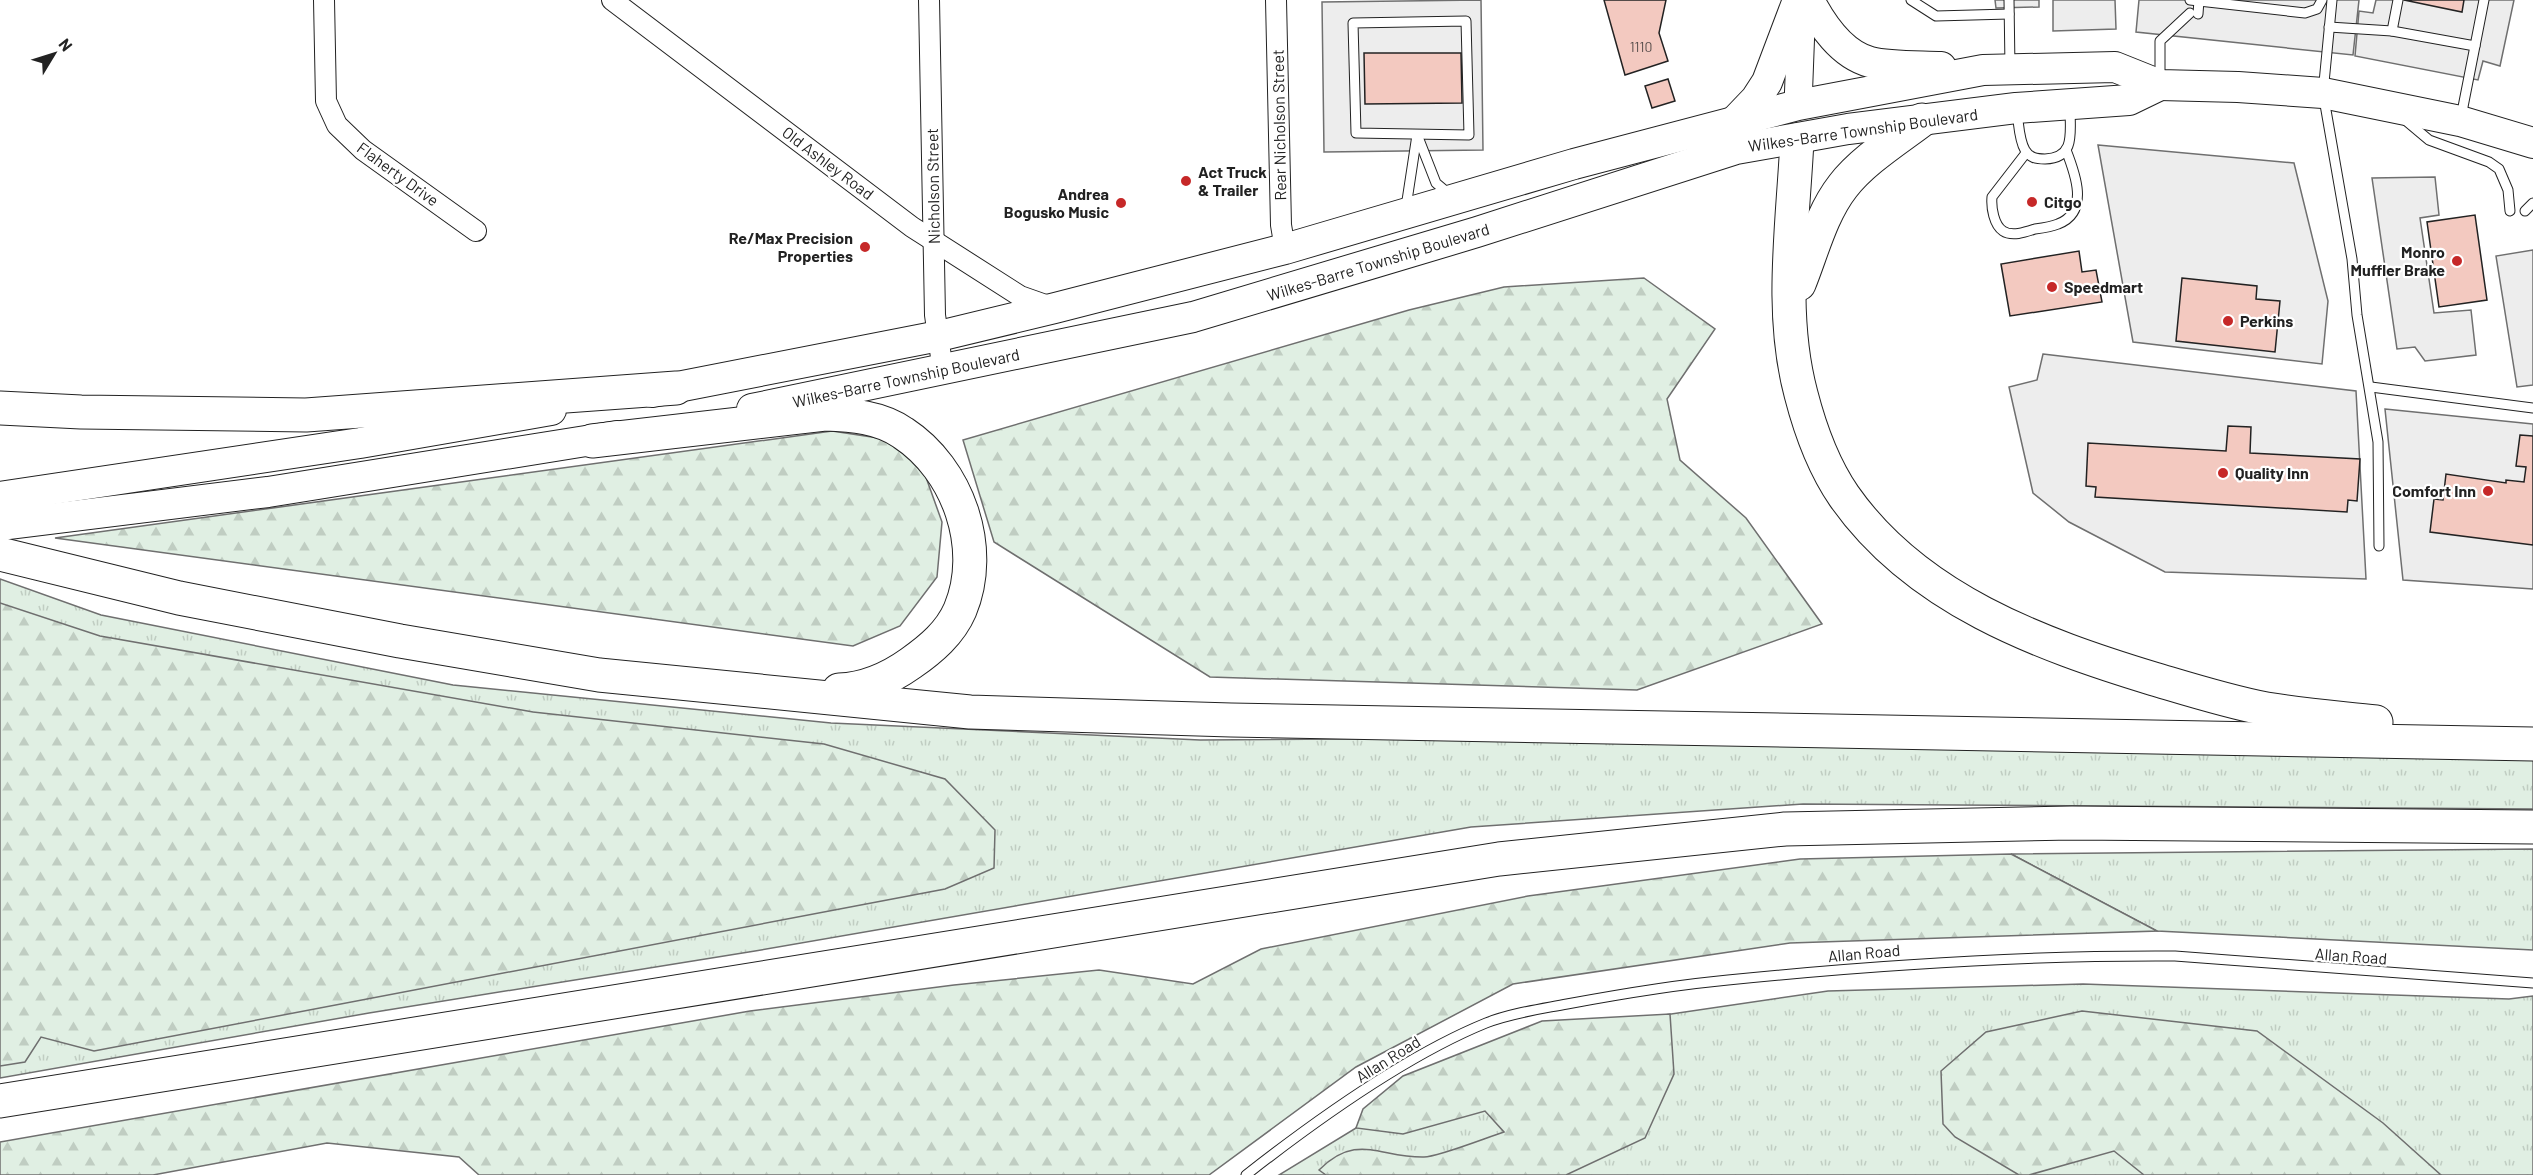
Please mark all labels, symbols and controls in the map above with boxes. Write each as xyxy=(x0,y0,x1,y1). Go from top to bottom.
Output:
north arrow xyxy=(24,24,84,84)
text: N xyxy=(55,34,77,54)
house number: 1110 xyxy=(1630,38,1652,55)
street label: Rear Nicholson Street xyxy=(1268,49,1289,201)
street label: Wilkes-Barre Township Boulevard xyxy=(1747,104,1979,155)
street label: Old Ashley Road xyxy=(779,122,878,203)
street label: Nicholson Street xyxy=(922,128,943,244)
street label: Flaherty Drive xyxy=(354,138,443,210)
place label: Act Truck & Trailer xyxy=(1198,162,1267,199)
marker: Act Truck & Trailer xyxy=(1179,174,1193,188)
place label: Andrea Bogusko Music xyxy=(1004,184,1109,221)
place label: Citgo xyxy=(2044,192,2082,211)
marker: Citgo xyxy=(2025,195,2039,209)
marker: Andrea Bogusko Music xyxy=(1114,196,1128,210)
street label: Wilkes-Barre Township Boulevard xyxy=(1264,219,1491,304)
place label: Re/Max Precision Properties xyxy=(729,228,853,265)
marker: Re/Max Precision Properties xyxy=(858,240,872,254)
place label: Monro Muffler Brake xyxy=(2350,242,2445,279)
marker: Monro Muffler Brake xyxy=(2450,254,2464,268)
place label: Speedmart xyxy=(2064,277,2143,296)
marker: Speedmart xyxy=(2045,280,2059,294)
place label: Perkins xyxy=(2240,311,2293,330)
marker: Perkins xyxy=(2221,314,2235,328)
street label: Wilkes-Barre Township Boulevard xyxy=(791,344,1021,411)
place label: Quality Inn xyxy=(2235,463,2309,482)
marker: Quality Inn xyxy=(2216,466,2230,480)
place label: Comfort Inn xyxy=(2392,481,2476,500)
marker: Comfort Inn xyxy=(2481,484,2495,498)
street label: Allan Road xyxy=(1827,940,1901,965)
street label: Allan Road xyxy=(2314,943,2388,968)
street label: Allan Road xyxy=(1352,1031,1423,1086)

